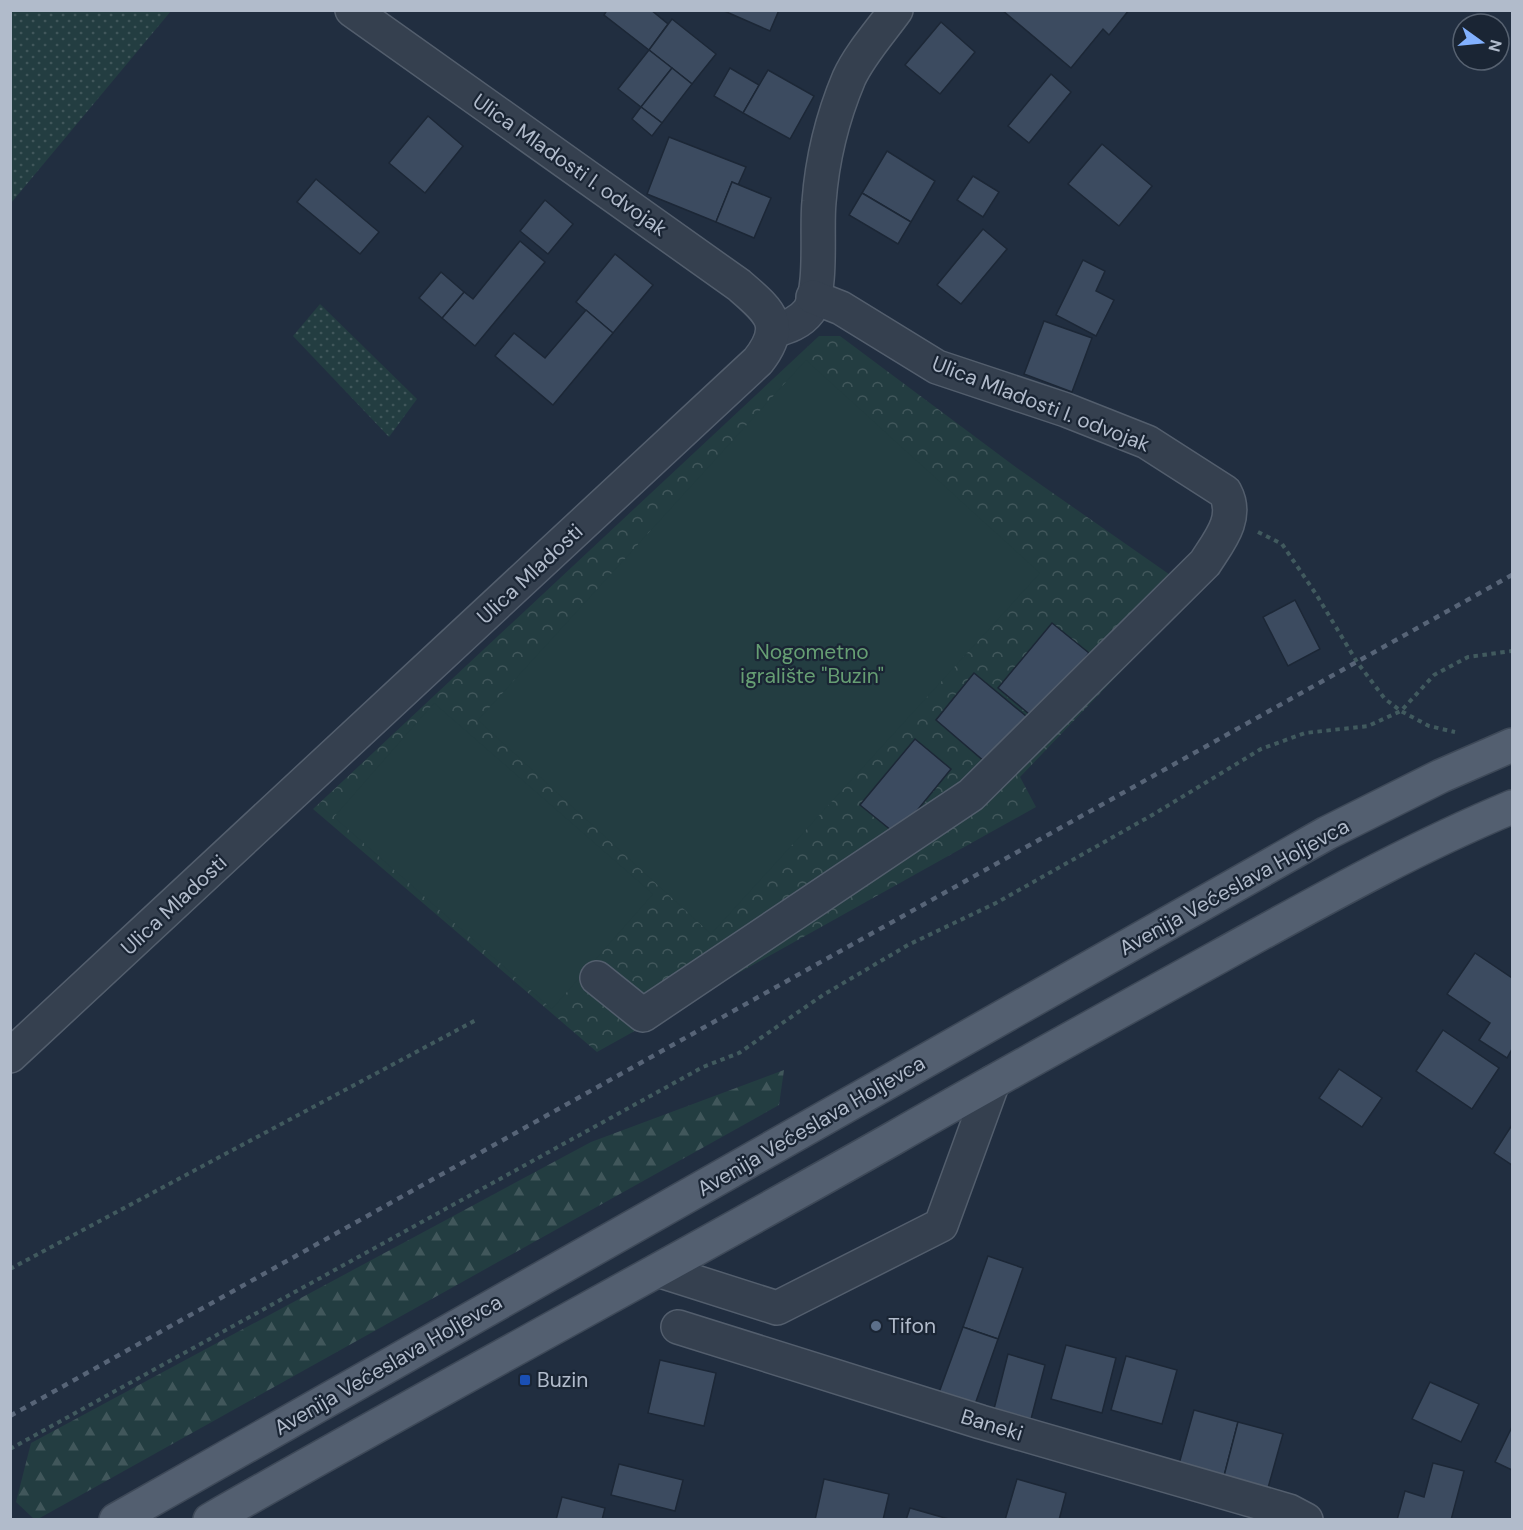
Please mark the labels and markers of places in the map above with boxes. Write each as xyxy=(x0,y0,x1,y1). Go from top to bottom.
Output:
place label: Tifon xyxy=(888,1312,936,1340)
marker: Tifon xyxy=(869,1319,883,1333)
place label: Buzin xyxy=(537,1366,588,1394)
marker: Buzin xyxy=(518,1373,532,1387)

